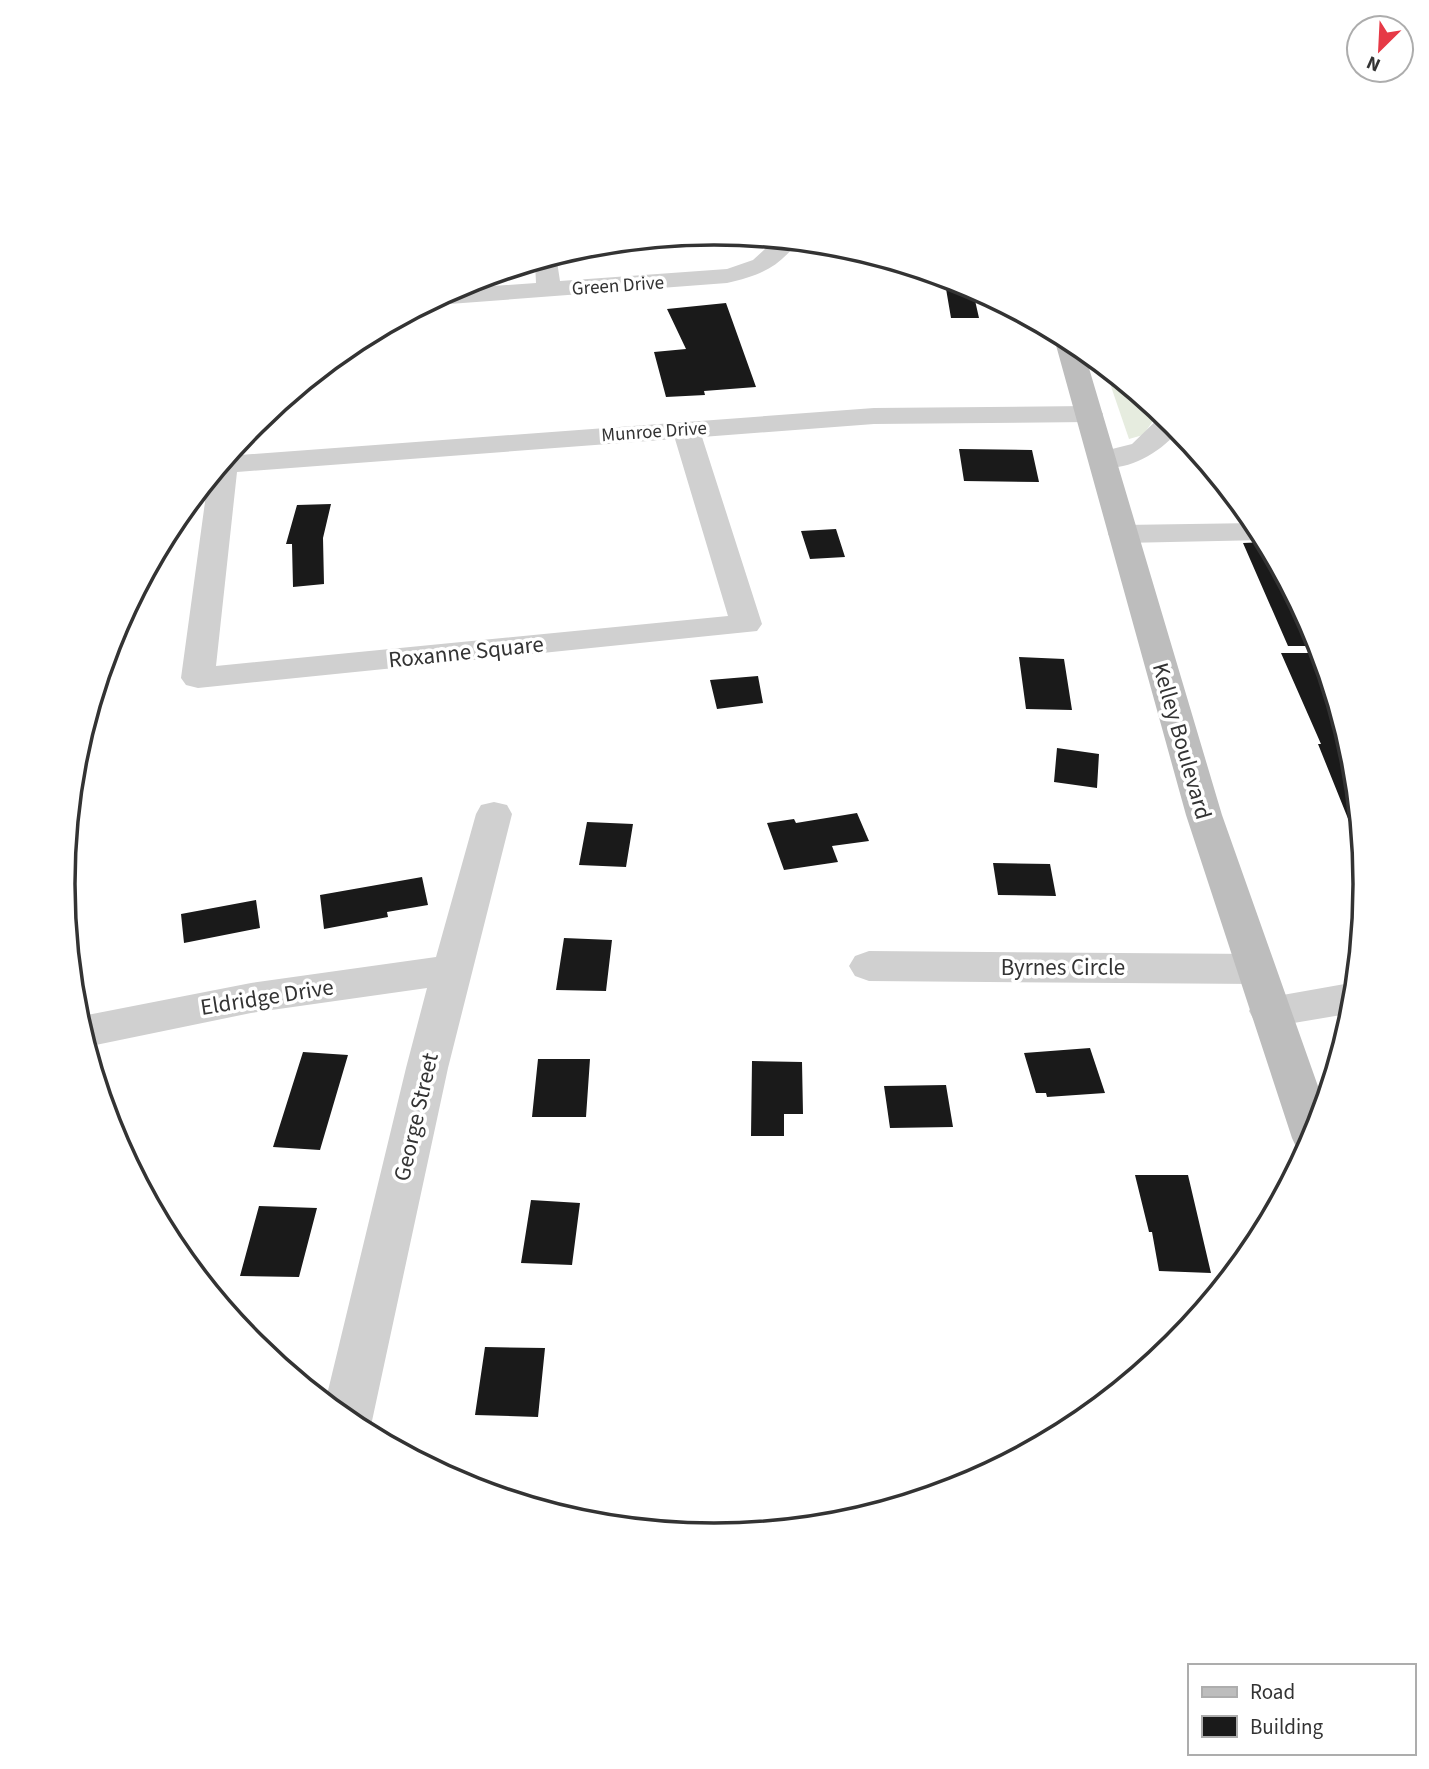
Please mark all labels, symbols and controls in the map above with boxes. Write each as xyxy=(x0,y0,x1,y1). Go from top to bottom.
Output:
north arrow xyxy=(1345,14,1415,84)
text: N xyxy=(1362,48,1385,78)
street label: Green Drive xyxy=(571,269,665,303)
street label: Munroe Drive xyxy=(600,415,708,449)
street label: Roxanne Square xyxy=(387,627,545,677)
street label: Kelley Boulevard xyxy=(1144,659,1220,823)
street label: Byrnes Circle xyxy=(1001,951,1125,984)
street label: Eldridge Drive xyxy=(198,970,336,1024)
street label: George Street xyxy=(385,1049,447,1184)
legend xyxy=(1188,1664,1415,1755)
text: Road xyxy=(1250,1677,1295,1707)
text: Building xyxy=(1250,1712,1324,1742)

